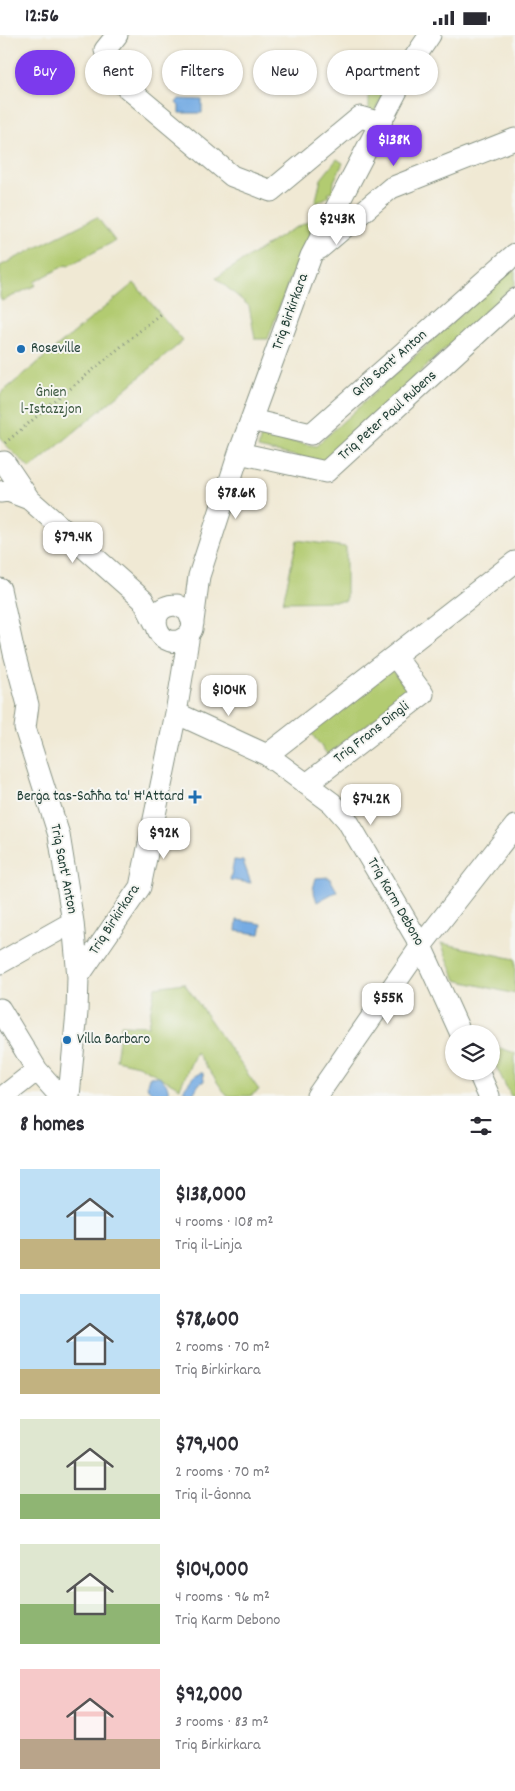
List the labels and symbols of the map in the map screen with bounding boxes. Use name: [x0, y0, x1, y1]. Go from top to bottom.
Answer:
pin: $138K: [359, 125, 429, 167]
pin: $243K: [302, 203, 372, 246]
street label: Triq Birkirkara: [267, 270, 315, 353]
street label: Qrib Sant' Anton: [347, 325, 433, 403]
place label: Roseville: [31, 338, 81, 360]
marker: Roseville: [15, 343, 27, 355]
street label: Triq Peter Paul Rubens: [334, 366, 442, 466]
park label: Ġnien l-Istazzjon: [20, 382, 82, 421]
pin: $78.6K: [195, 477, 277, 520]
pin: $79.4K: [32, 521, 114, 564]
pin: $104K: [194, 675, 264, 717]
street label: Triq Frans Dingli: [329, 696, 415, 770]
pin: $74.2K: [330, 783, 412, 826]
place label: Berġa tas-Saħħa ta' Ħ'Attard: [17, 786, 184, 808]
marker: Berġa tas-Saħħa ta' Ħ'Attard: [188, 790, 202, 804]
pin: $92K: [134, 817, 194, 860]
street label: Triq Sant' Anton: [44, 822, 83, 916]
street label: Triq Karm Debono: [361, 854, 429, 951]
street label: Triq Birkirkara: [84, 880, 147, 960]
pin: $55K: [358, 983, 418, 1025]
place label: Villa Barbaro: [77, 1029, 150, 1051]
marker: Villa Barbaro: [61, 1034, 73, 1046]

